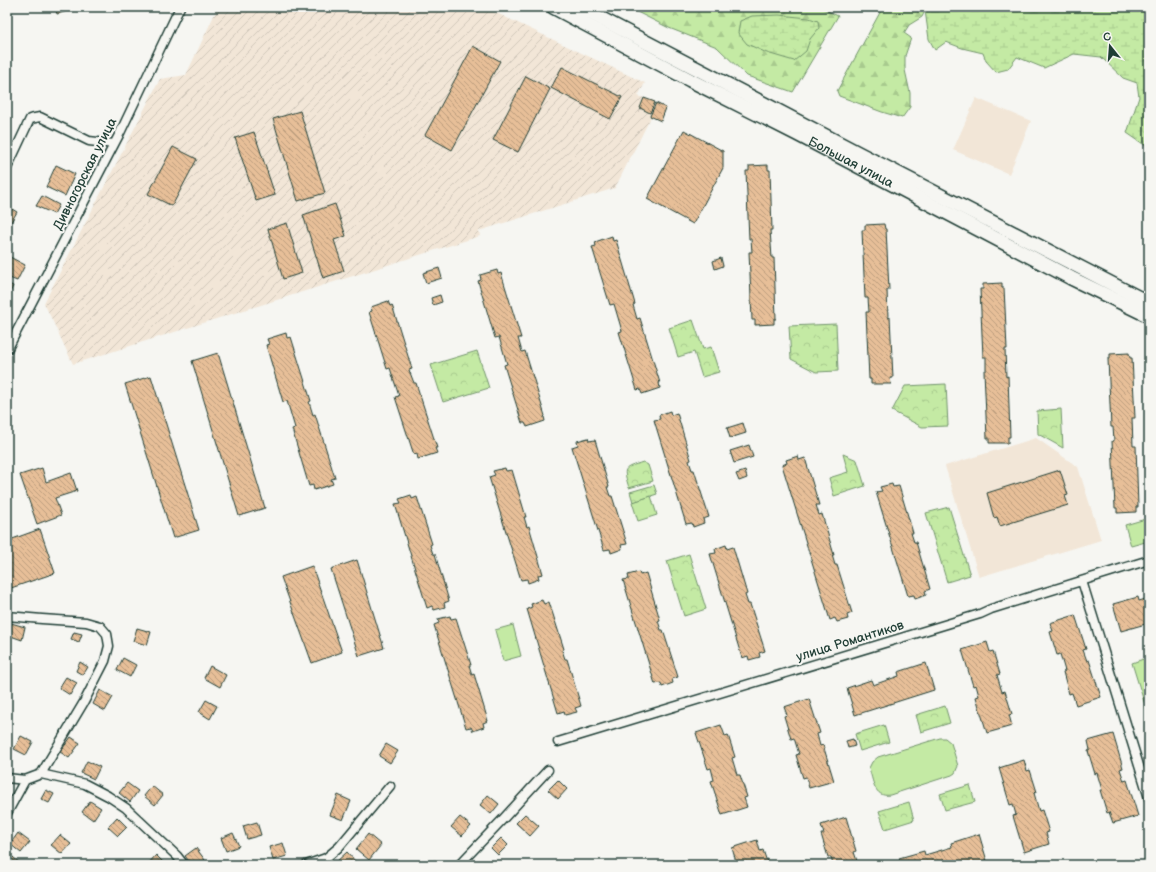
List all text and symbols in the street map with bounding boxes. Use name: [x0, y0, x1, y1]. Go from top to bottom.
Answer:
north arrow: [1090, 26, 1130, 66]
text: С: [1102, 29, 1113, 44]
street label: Дивногорская улица: [50, 115, 120, 233]
street label: Большая улица: [806, 133, 897, 191]
street label: улица Романтиков: [794, 617, 906, 665]

